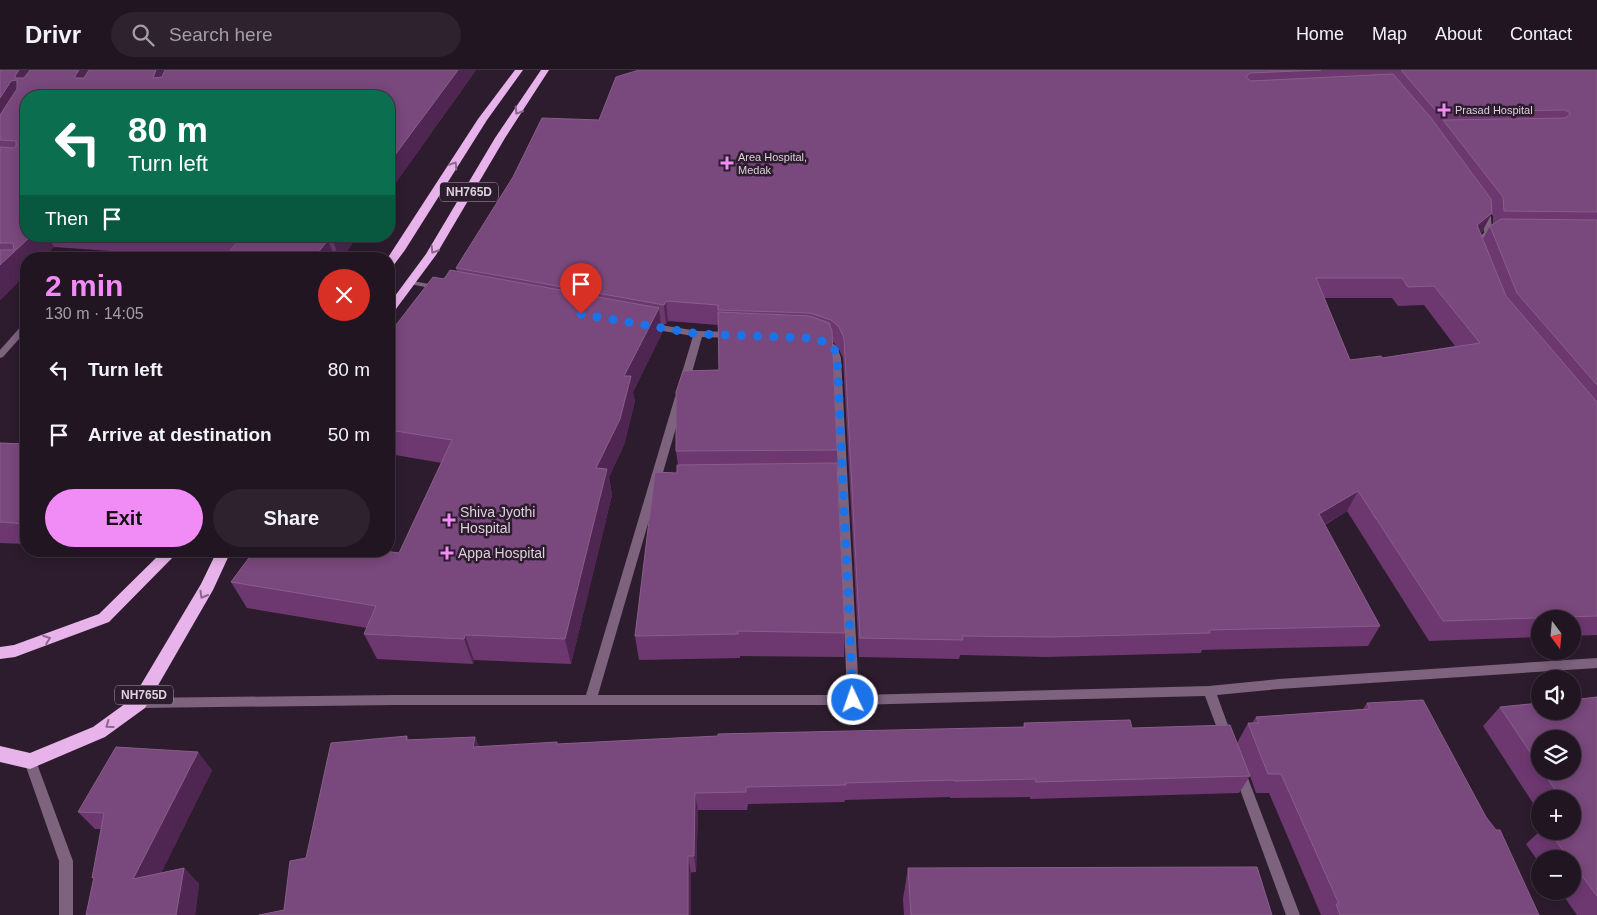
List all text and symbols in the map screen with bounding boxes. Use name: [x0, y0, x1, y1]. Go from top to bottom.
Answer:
search box: [111, 12, 461, 57]
text: Drivr: [25, 21, 81, 48]
icon: search: [129, 21, 157, 49]
text: Search here: [169, 24, 273, 45]
text: Home: [1296, 24, 1344, 44]
text: Map: [1372, 24, 1407, 44]
text: About: [1435, 24, 1482, 44]
text: Contact: [1510, 24, 1572, 44]
marker: Prasad Hospital: [1437, 103, 1451, 117]
place label: Prasad Hospital: [1455, 104, 1533, 116]
one-way arrow: [515, 105, 524, 114]
icon: left: [45, 110, 110, 175]
text: 80 m: [128, 110, 208, 149]
text: Turn left: [128, 151, 208, 176]
place label: Area Hospital, Medak: [738, 151, 807, 176]
marker: Area Hospital, Medak: [720, 156, 734, 170]
one-way arrow: [448, 162, 458, 171]
road number: NH765D: [440, 182, 498, 202]
icon: arrive: [98, 205, 126, 233]
text: Then: [45, 208, 88, 229]
one-way arrow: [431, 244, 440, 254]
pin: [560, 263, 602, 314]
text: 2 min: [45, 269, 123, 302]
button: close: [318, 269, 370, 321]
icon: arrive: [567, 270, 595, 298]
text: 130 m · 14:05: [45, 305, 144, 322]
icon: left: [45, 356, 73, 384]
text: Turn left: [88, 359, 163, 380]
text: 80 m: [328, 359, 370, 380]
icon: arrive: [45, 421, 73, 449]
text: Arrive at destination: [88, 424, 272, 445]
text: 50 m: [328, 424, 370, 445]
button: Exit: [45, 489, 203, 547]
button: Share: [213, 489, 370, 547]
place label: Shiva Jyothi Hospital: [460, 504, 535, 536]
marker: Shiva Jyothi Hospital: [442, 513, 456, 527]
place label: Appa Hospital: [458, 545, 545, 561]
marker: Appa Hospital: [440, 546, 454, 560]
one-way arrow: [199, 589, 209, 598]
north arrow: [1531, 610, 1581, 660]
map controls: [1531, 610, 1581, 900]
one-way arrow: [42, 635, 50, 645]
button: sound: [1531, 670, 1581, 720]
position arrow: [826, 673, 878, 725]
road number: NH765D: [115, 686, 173, 704]
one-way arrow: [105, 719, 115, 728]
button: layers: [1531, 730, 1581, 780]
button: +: [1531, 790, 1581, 840]
button: −: [1531, 850, 1581, 900]

